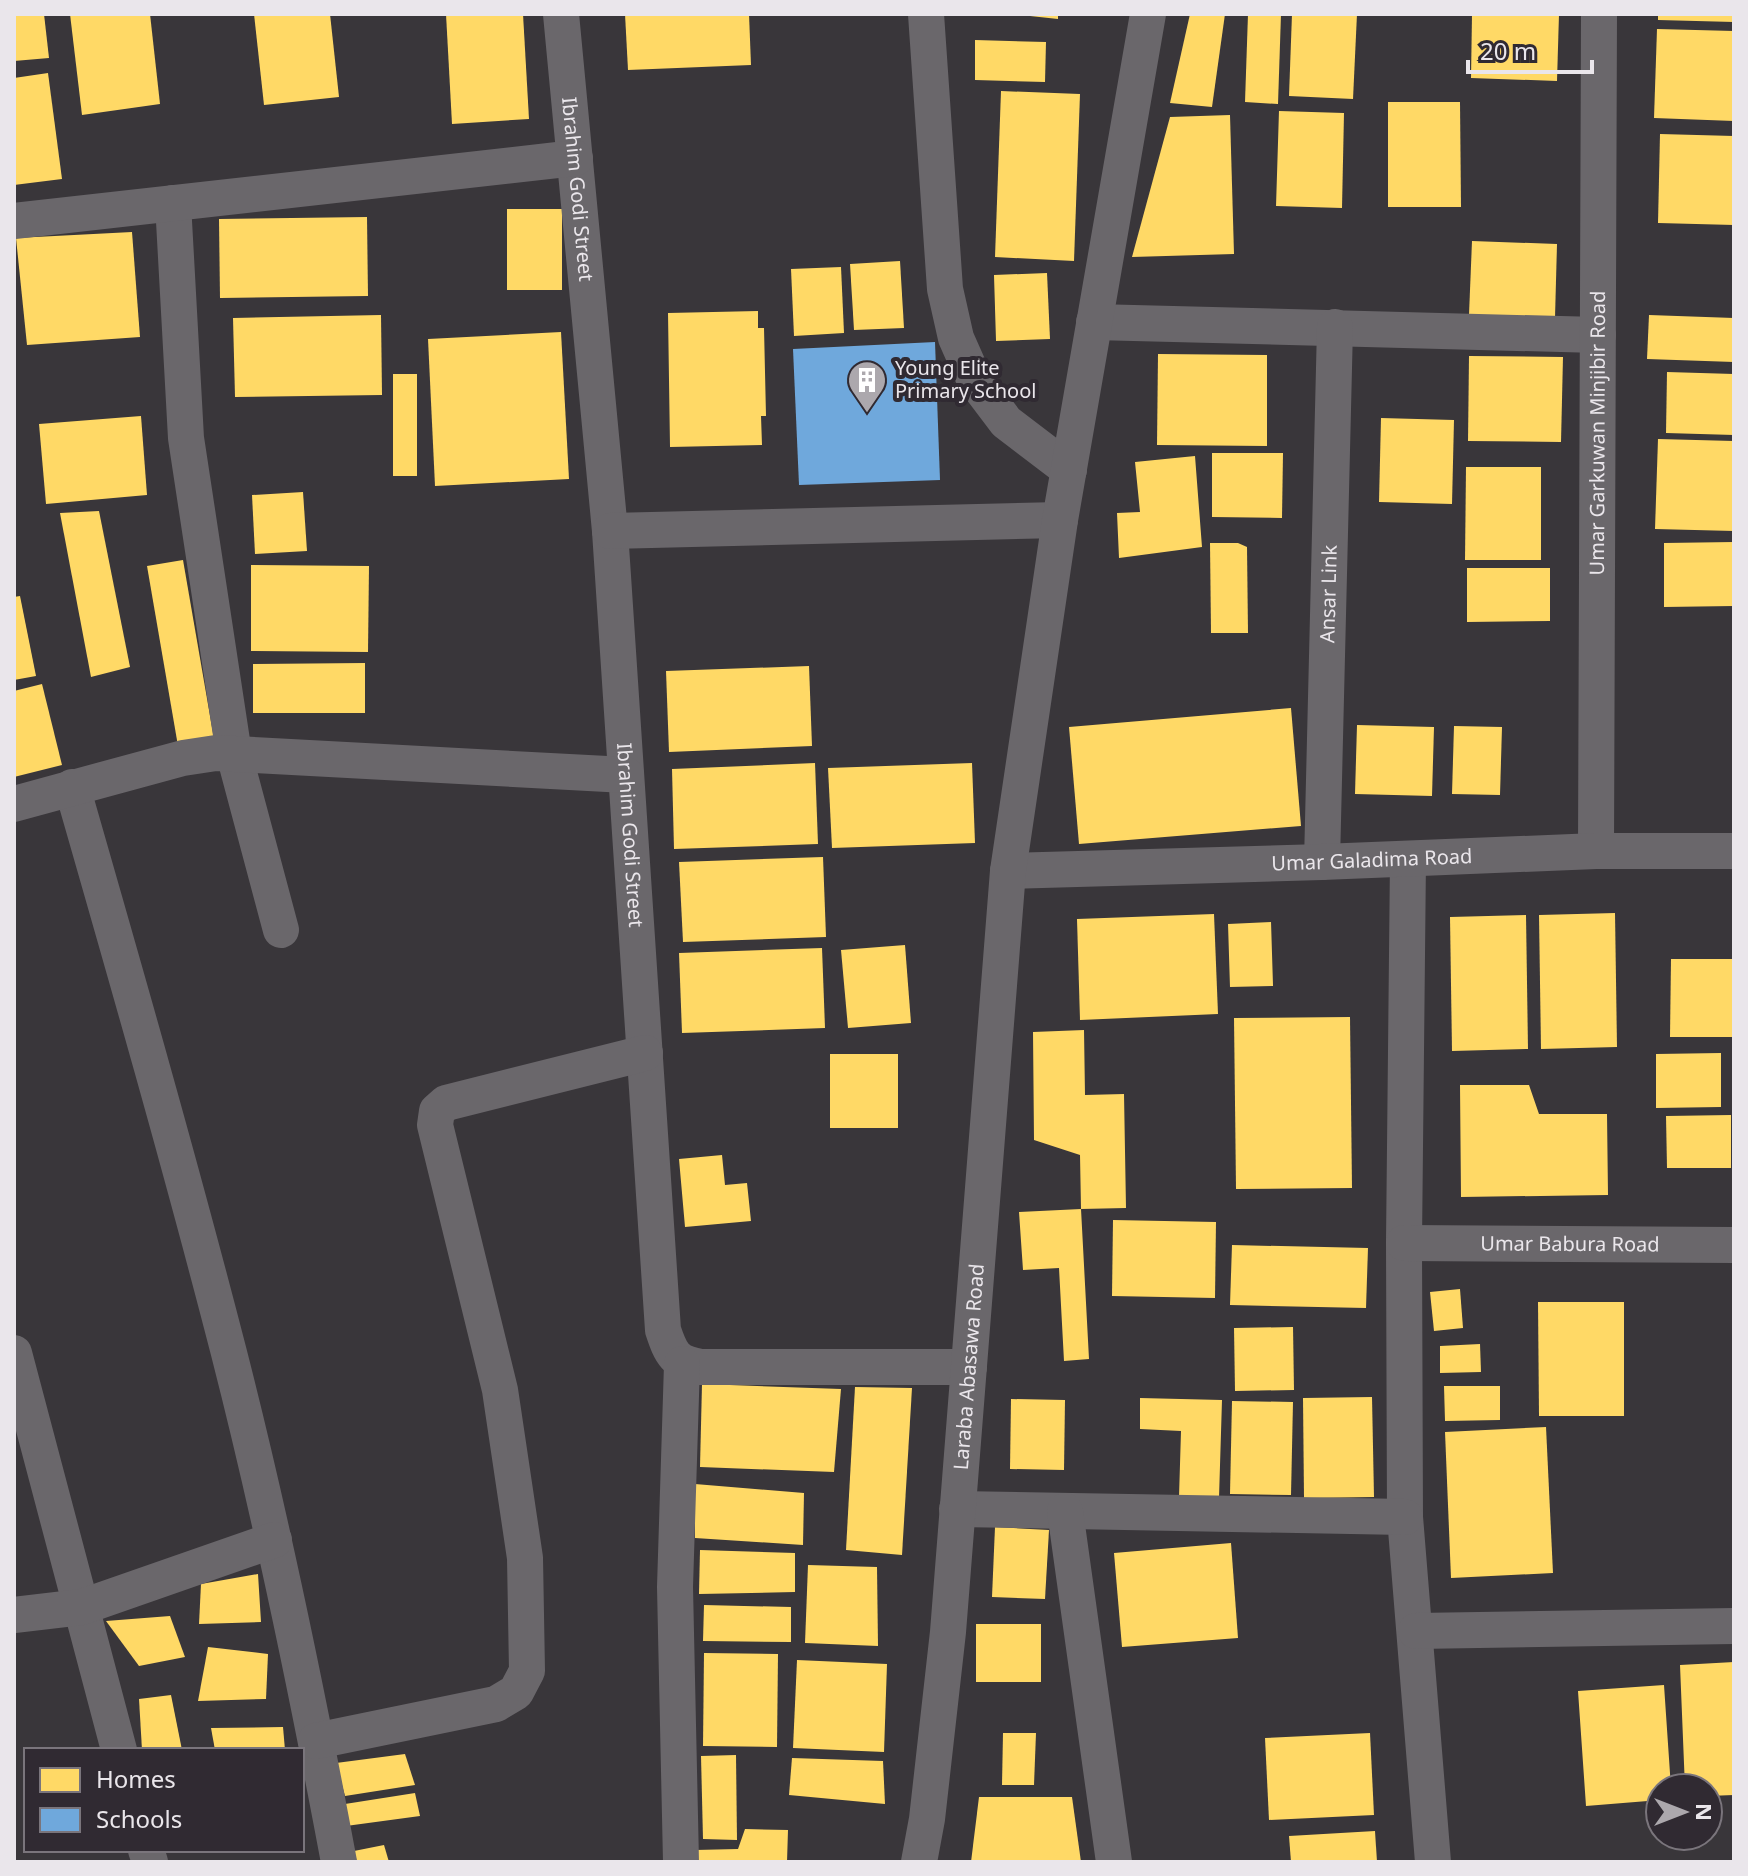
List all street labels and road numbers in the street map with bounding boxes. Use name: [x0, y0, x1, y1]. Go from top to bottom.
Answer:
street label: Ibrahim Godi Street: [556, 96, 600, 282]
street label: Umar Garkuwan Minjibir Road: [1583, 291, 1611, 575]
street label: Ansar Link: [1313, 544, 1343, 643]
street label: Ibrahim Godi Street: [611, 742, 650, 928]
street label: Umar Galadima Road: [1271, 842, 1473, 876]
street label: Umar Babura Road: [1480, 1229, 1660, 1258]
street label: Laraba Abasawa Road: [947, 1262, 990, 1471]

